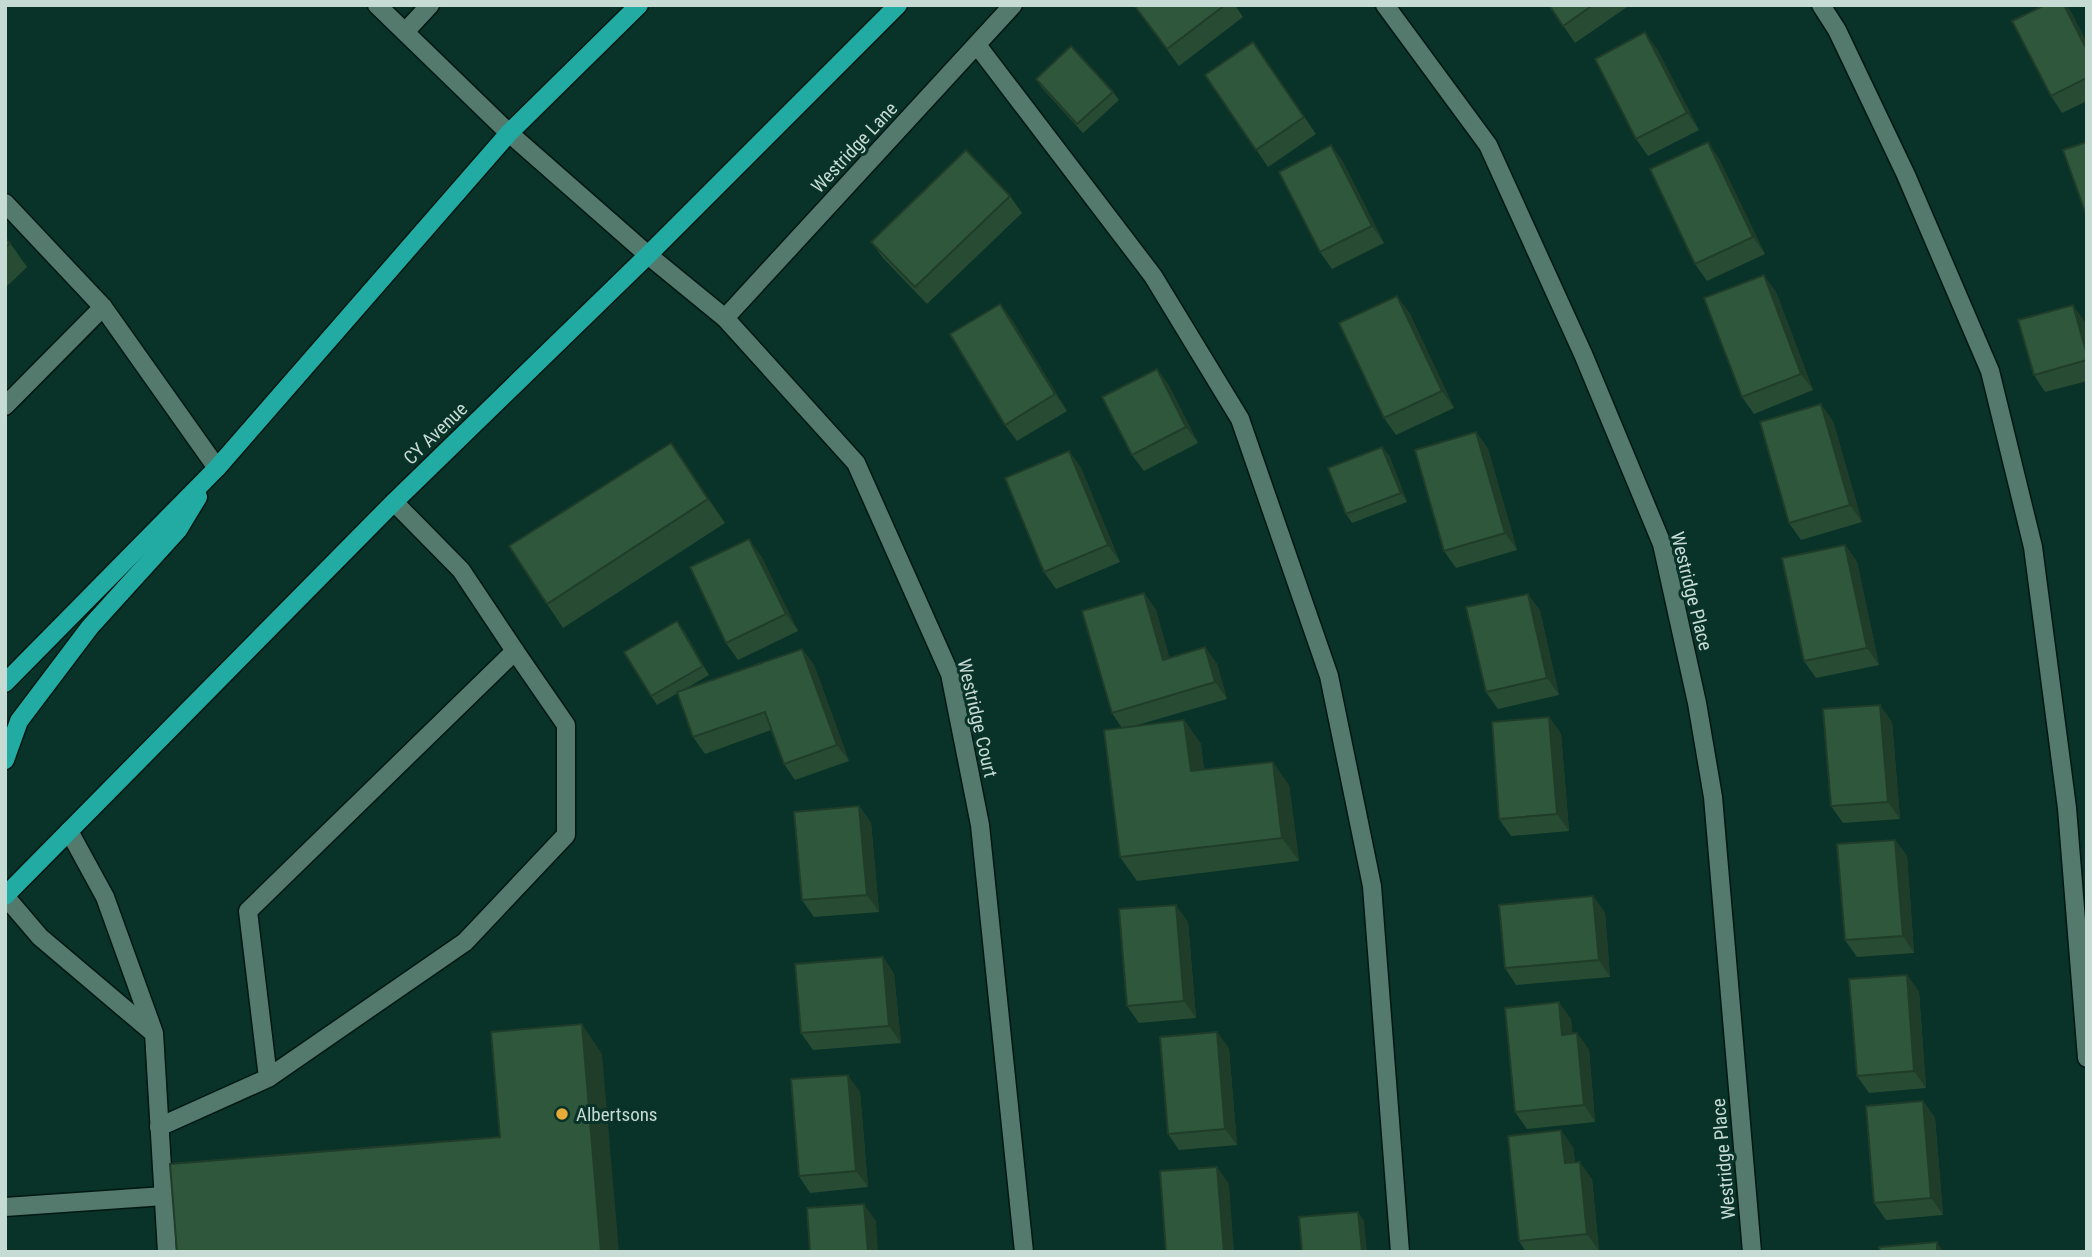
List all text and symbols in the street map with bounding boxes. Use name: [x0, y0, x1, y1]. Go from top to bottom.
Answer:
street label: Westridge Lane: [806, 97, 902, 198]
street label: CY Avenue: [399, 397, 472, 469]
street label: Westridge Place: [1666, 530, 1717, 653]
street label: Westridge Court: [953, 657, 1002, 780]
street label: Westridge Place: [1707, 1097, 1740, 1220]
place label: Albertsons: [576, 1103, 658, 1126]
marker: Albertsons: [554, 1106, 570, 1122]

